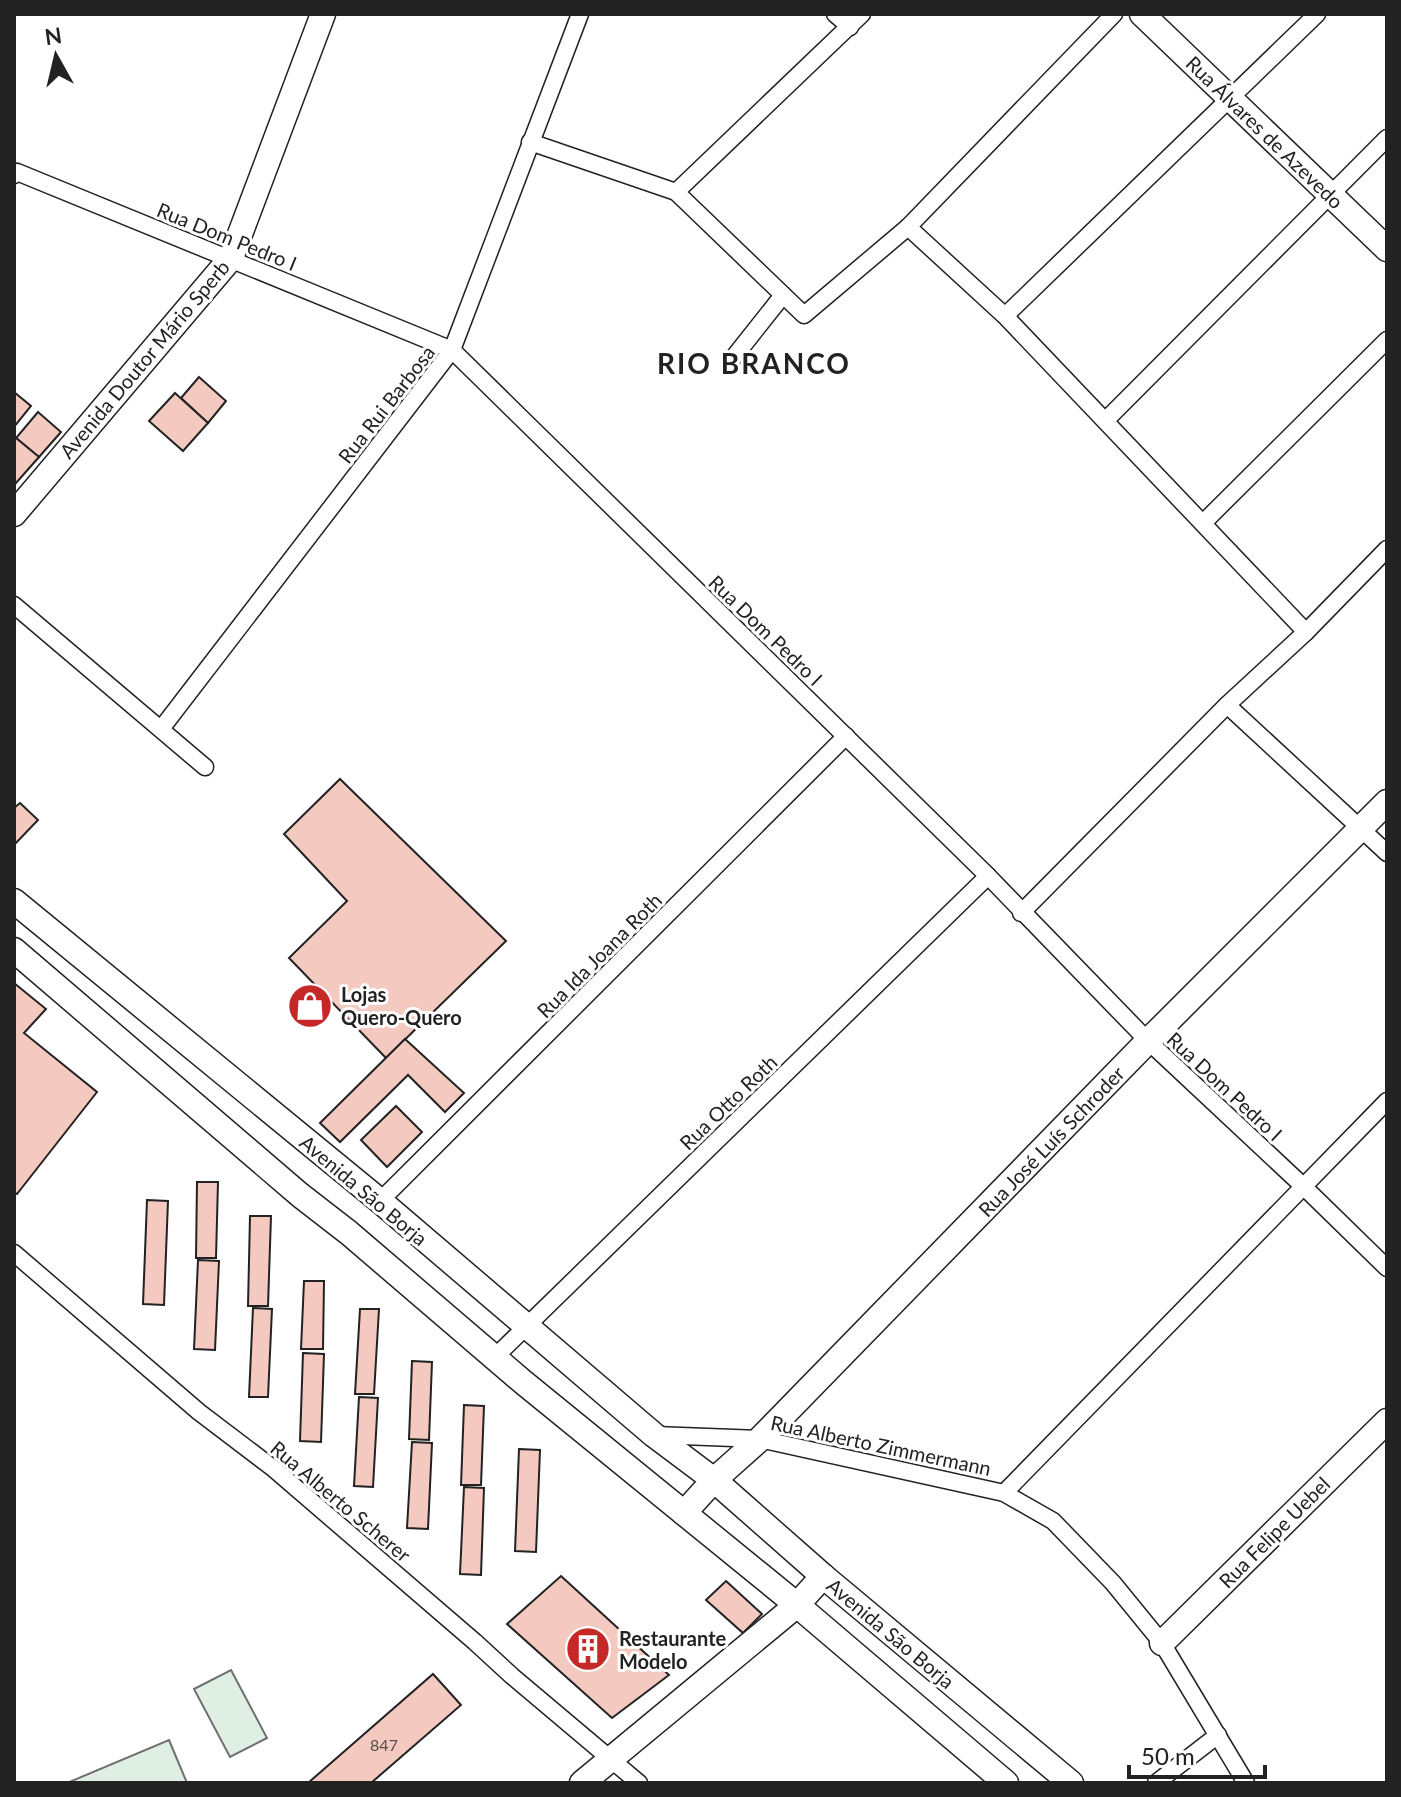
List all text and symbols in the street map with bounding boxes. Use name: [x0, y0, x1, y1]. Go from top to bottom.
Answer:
north arrow: [16, 16, 96, 96]
text: N: [43, 21, 63, 50]
street label: Rua Álvares de Azevedo: [1181, 51, 1349, 213]
street label: Rua Dom Pedro I: [154, 197, 300, 275]
street label: Avenida Doutor Mário Sperb: [54, 255, 234, 463]
street label: Rua Rui Barbosa: [333, 340, 439, 468]
district label: RIO BRANCO: [657, 346, 851, 380]
street label: Rua Dom Pedro I: [704, 570, 828, 690]
street label: Rua Ida Joana Roth: [532, 888, 666, 1022]
shop icon: Lojas Quero-Quero: [286, 982, 334, 1030]
place label: Lojas Quero-Quero: [341, 982, 462, 1029]
street label: Rua Dom Pedro I: [1163, 1027, 1287, 1145]
street label: Rua Otto Roth: [674, 1050, 782, 1154]
street label: Rua José Luís Schroder: [973, 1060, 1129, 1221]
street label: Avenida São Borja: [295, 1130, 433, 1250]
street label: Rua Alberto Zimmermann: [769, 1410, 993, 1480]
street label: Rua Alberto Scherer: [266, 1435, 416, 1567]
street label: Rua Felipe Uebel: [1213, 1471, 1335, 1593]
street label: Avenida São Borja: [822, 1573, 960, 1693]
building icon: Restaurante Modelo: [564, 1625, 612, 1673]
place label: Restaurante Modelo: [619, 1626, 727, 1673]
scale bar: [1129, 1729, 1265, 1779]
house number: 847: [370, 1735, 398, 1754]
text: 50 m: [1141, 1741, 1195, 1770]

